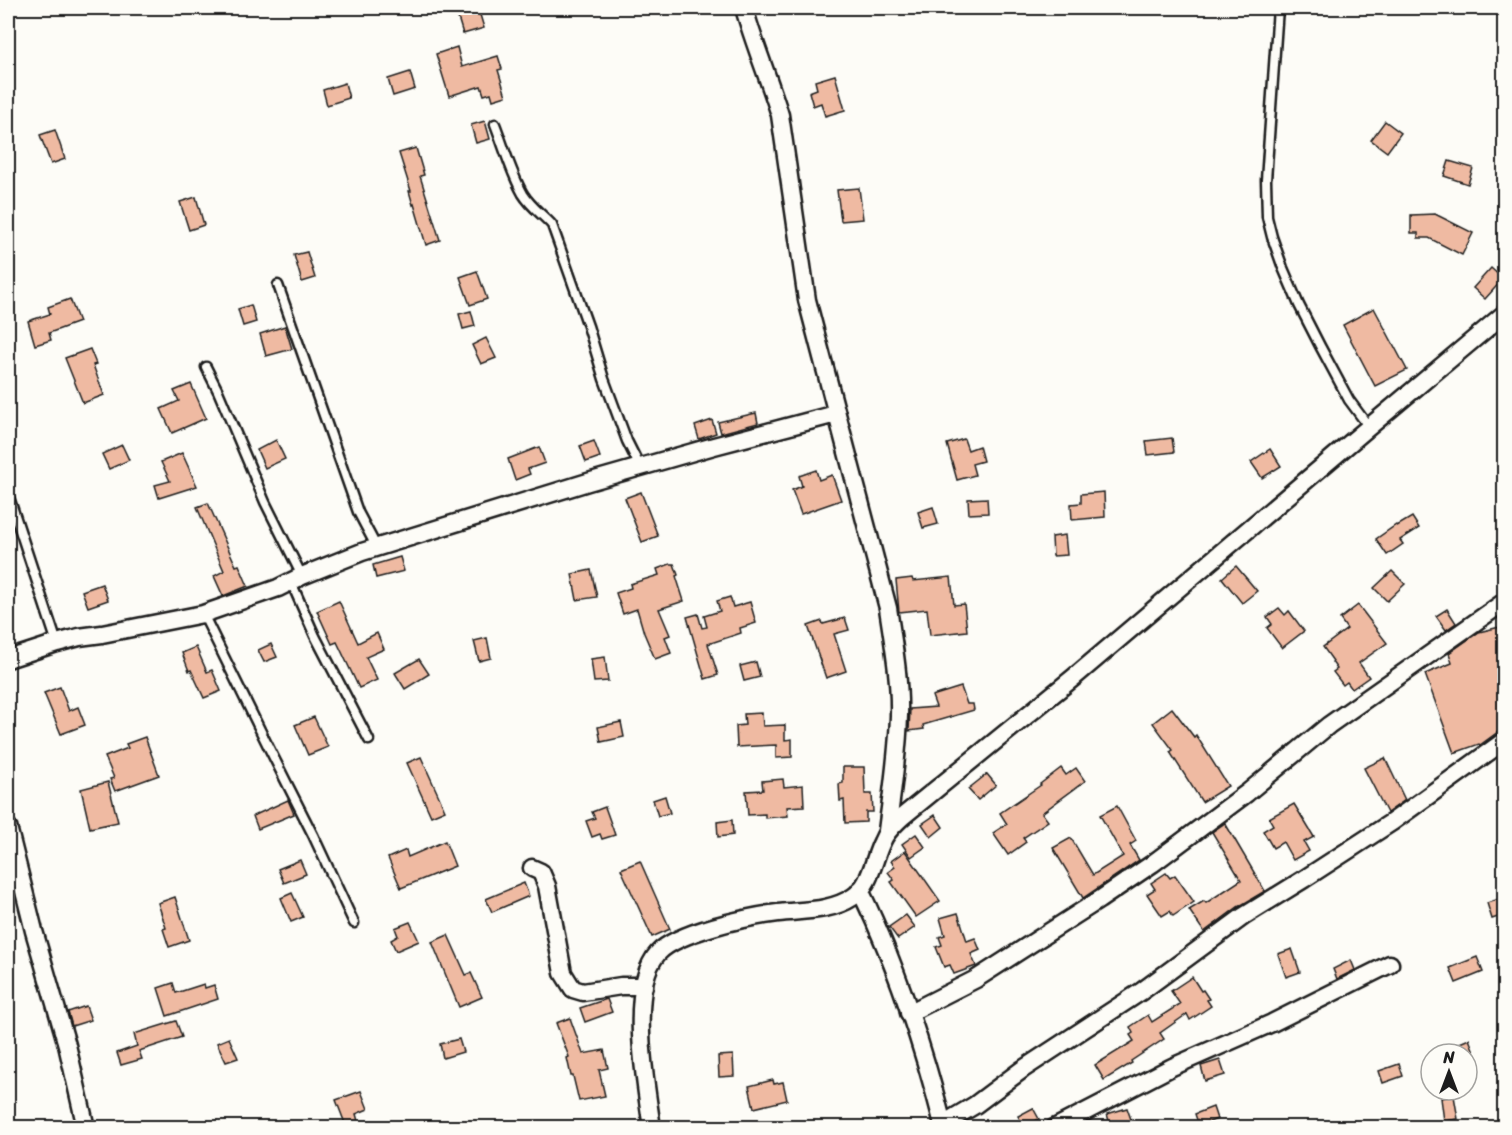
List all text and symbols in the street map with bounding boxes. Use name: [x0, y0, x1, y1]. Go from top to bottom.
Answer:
north arrow: [1419, 1042, 1479, 1102]
text: N: [1442, 1043, 1455, 1072]

